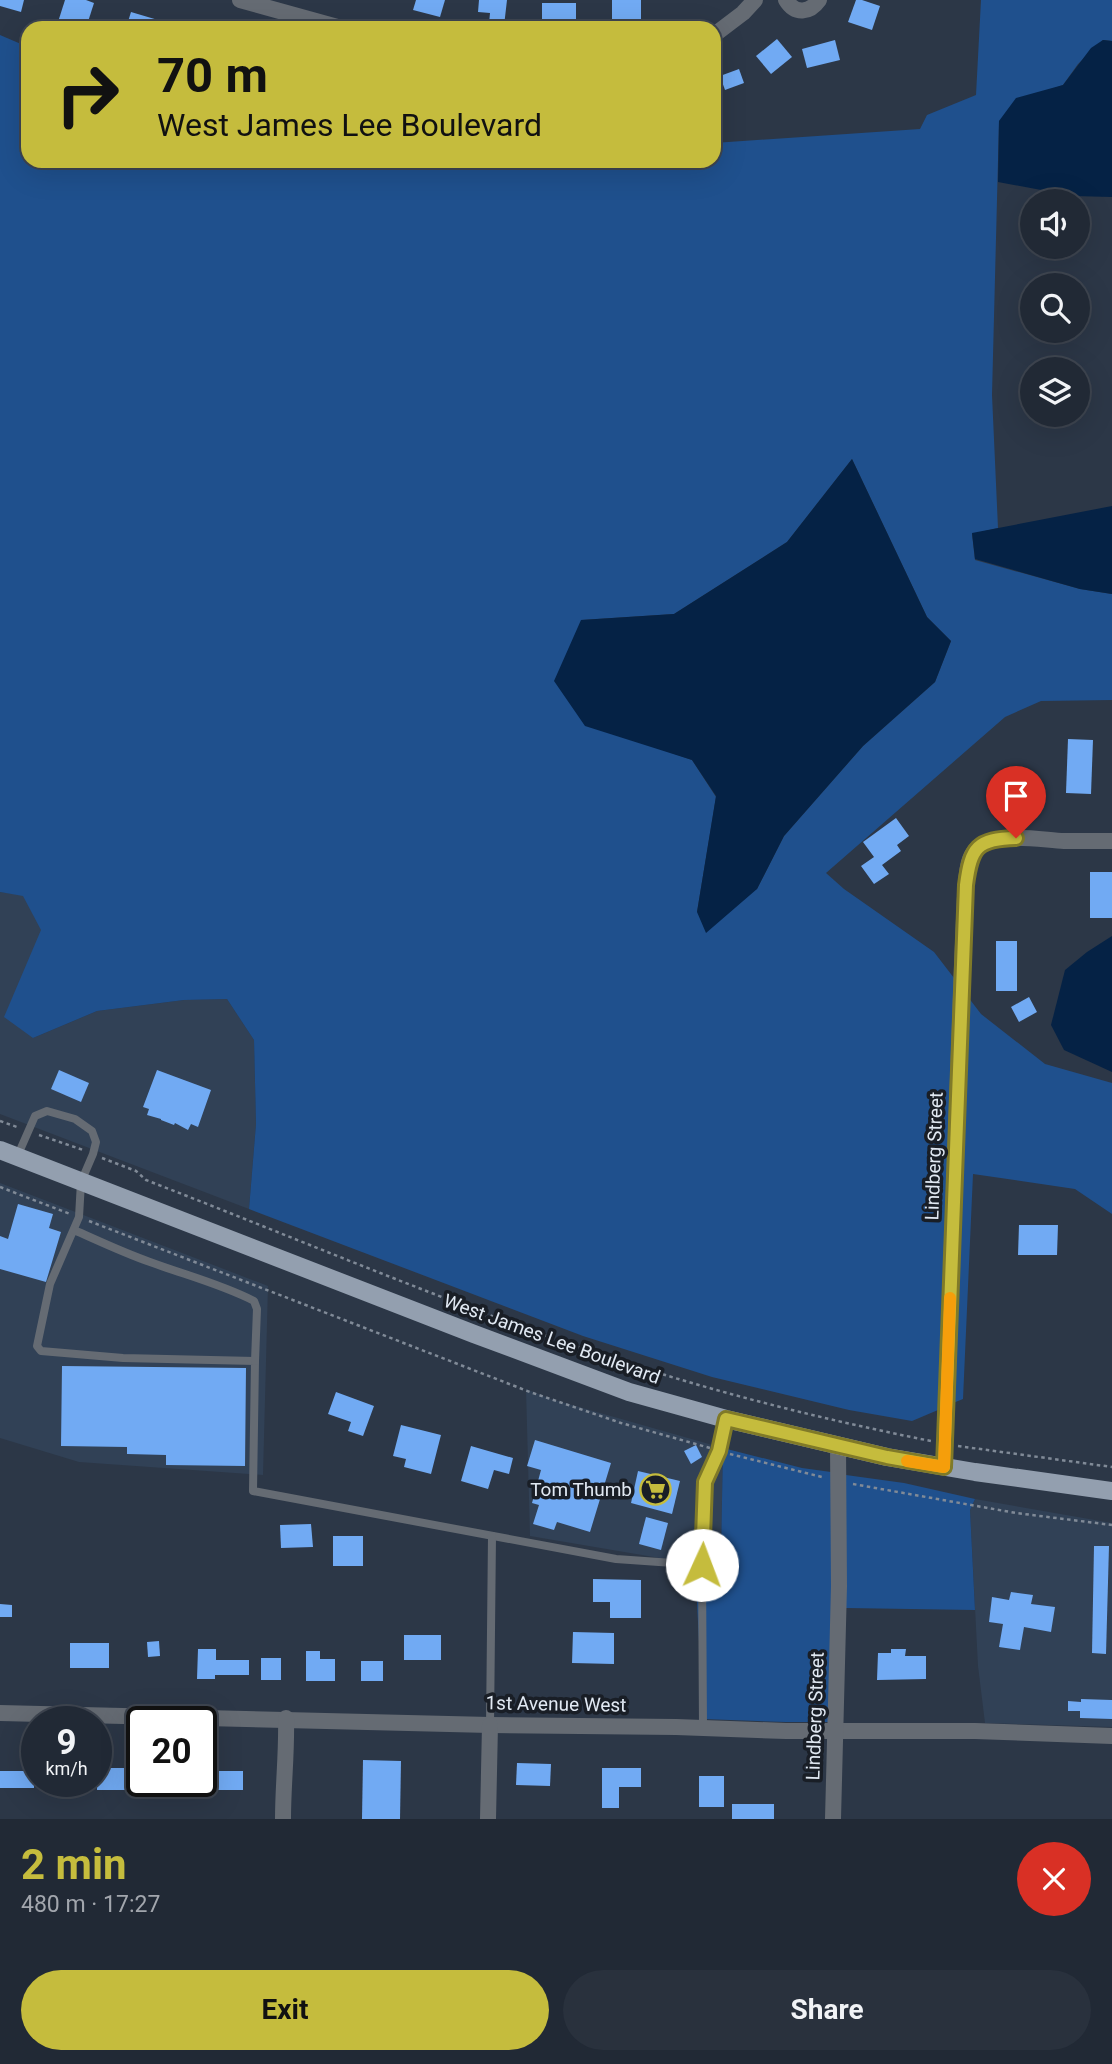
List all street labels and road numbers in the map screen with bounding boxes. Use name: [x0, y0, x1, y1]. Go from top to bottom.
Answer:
street label: Lindberg Street: [920, 1091, 948, 1221]
street label: West James Lee Boulevard: [441, 1289, 663, 1389]
street label: Lindberg Street: [801, 1651, 829, 1781]
street label: 1st Avenue West: [485, 1691, 627, 1717]

